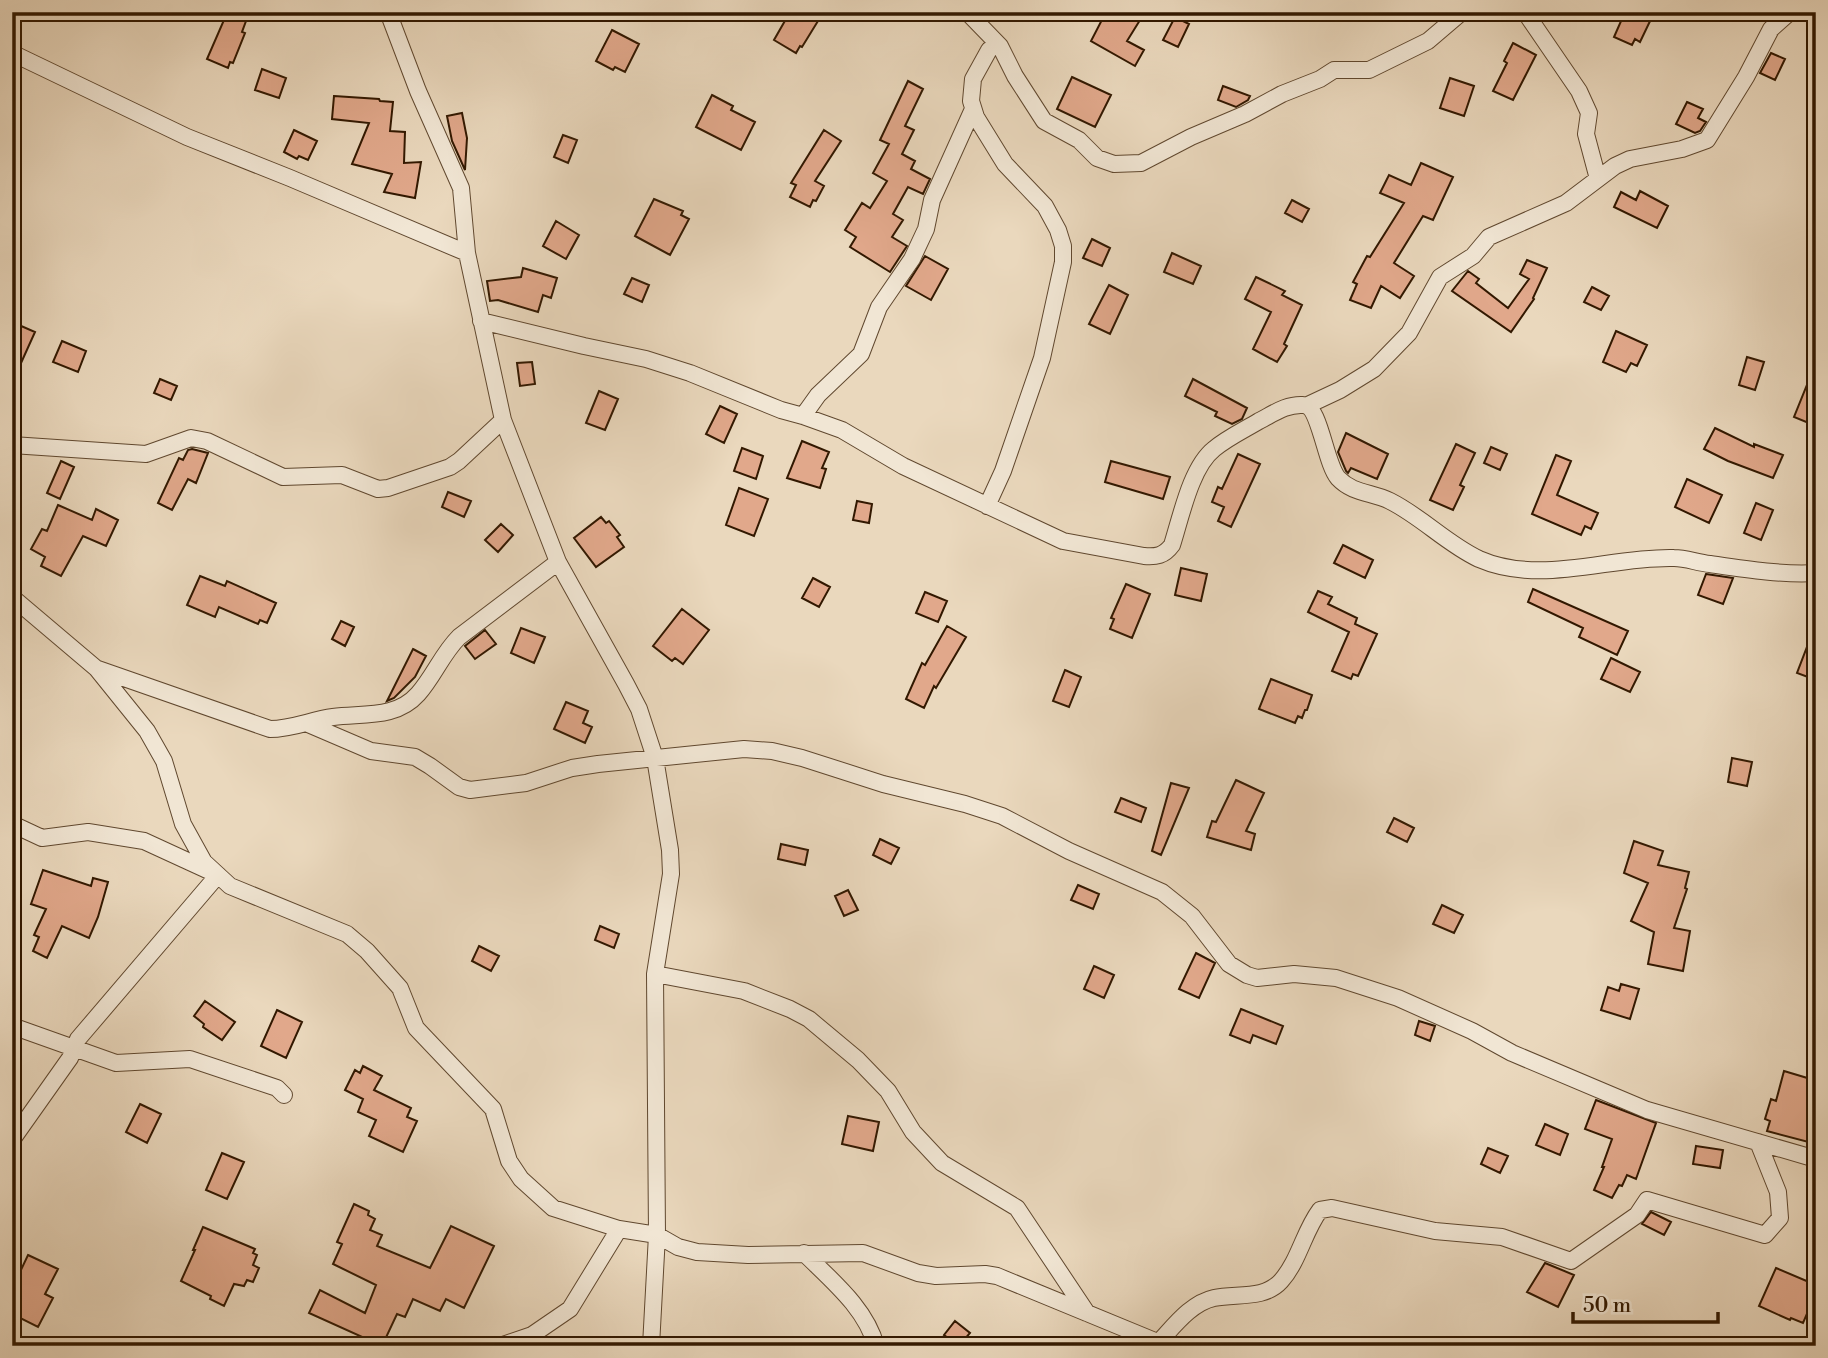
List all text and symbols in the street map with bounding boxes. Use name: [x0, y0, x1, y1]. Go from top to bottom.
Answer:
scale bar: [1573, 1281, 1718, 1325]
text: 50 m: [1583, 1293, 1631, 1319]

